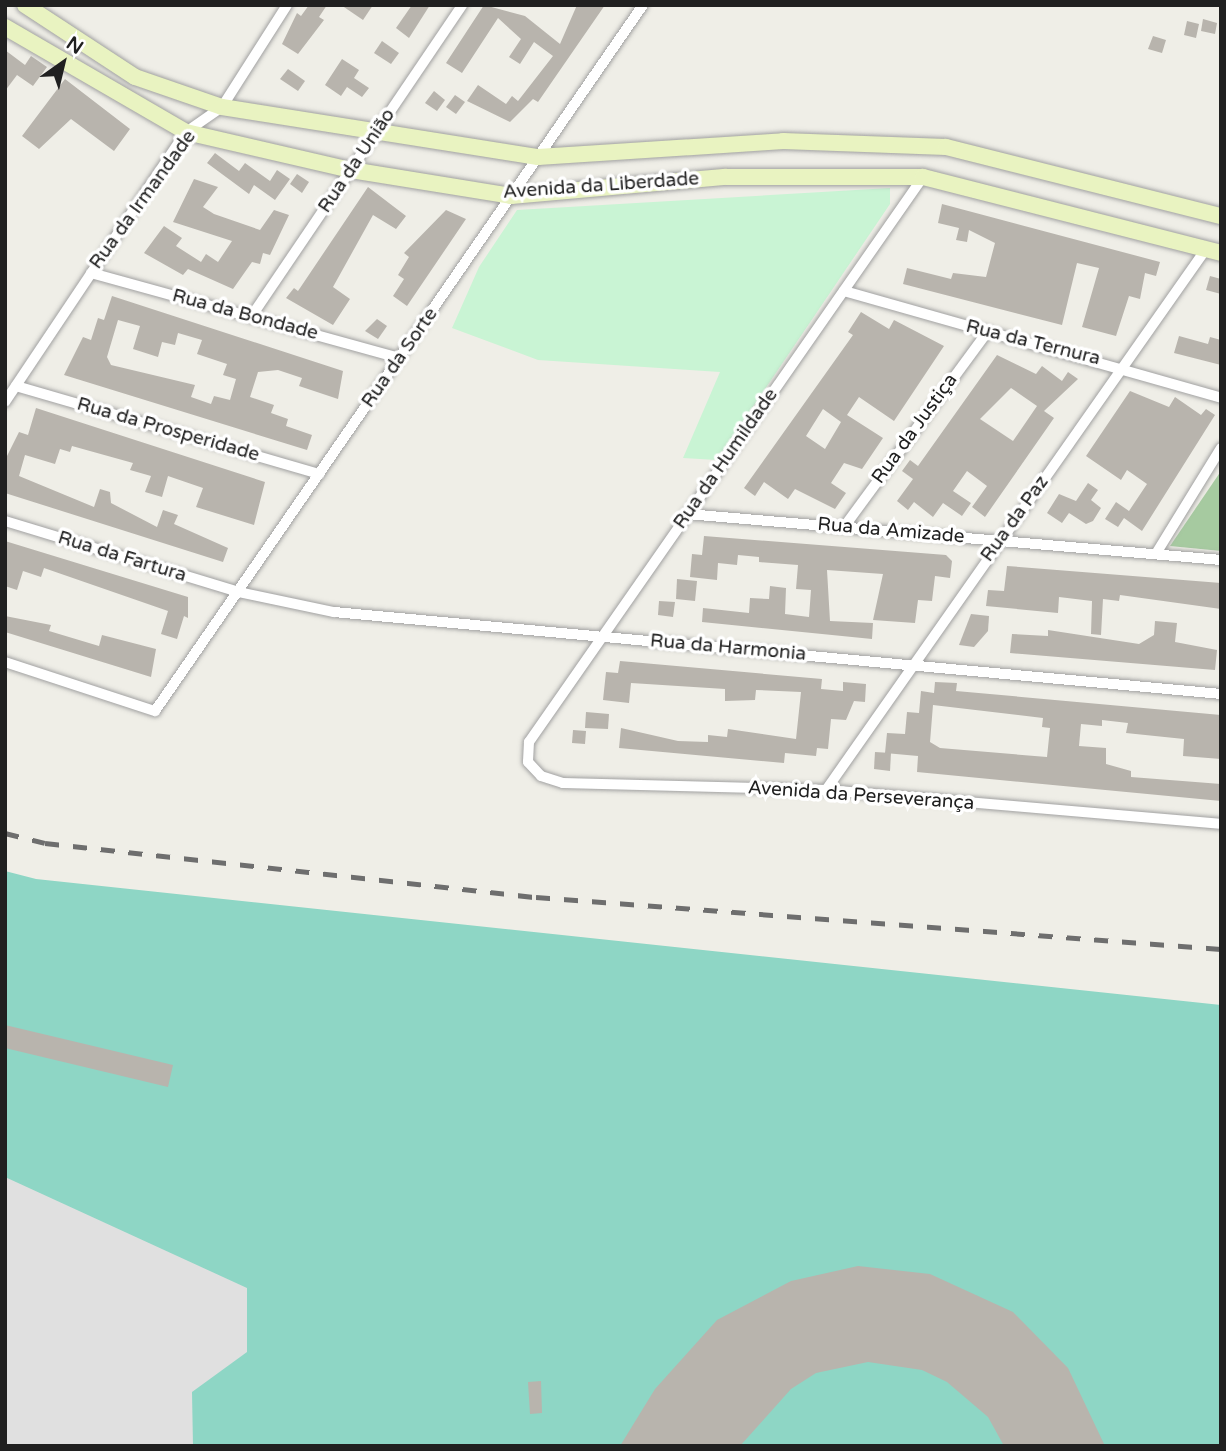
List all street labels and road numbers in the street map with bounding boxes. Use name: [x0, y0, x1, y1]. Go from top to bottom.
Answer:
street label: Rua da União: [314, 105, 400, 217]
street label: Rua da Irmandade: [85, 126, 201, 274]
street label: Avenida da Liberdade: [502, 168, 700, 204]
street label: Rua da Bondade: [170, 285, 320, 345]
street label: Rua da Sorte: [357, 304, 443, 412]
street label: Rua da Ternura: [963, 315, 1103, 371]
street label: Rua da Justiça: [867, 369, 963, 489]
street label: Rua da Humildade: [669, 384, 783, 534]
street label: Rua da Prosperidade: [74, 393, 262, 467]
street label: Rua da Paz: [976, 472, 1054, 566]
street label: Rua da Amizade: [817, 513, 965, 549]
street label: Rua da Fartura: [55, 527, 189, 587]
street label: Rua da Harmonia: [649, 630, 807, 666]
street label: Avenida da Perseverança: [747, 777, 975, 815]

